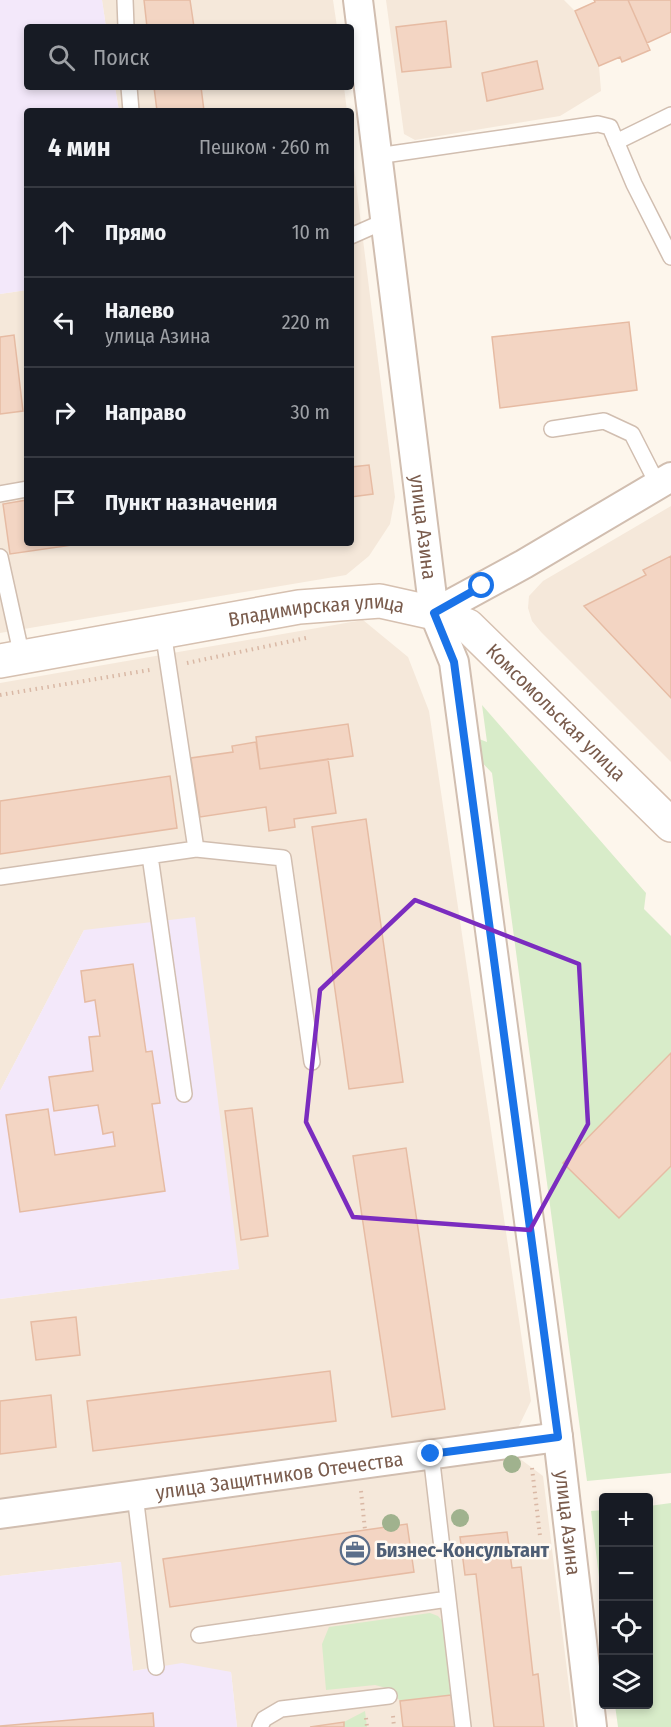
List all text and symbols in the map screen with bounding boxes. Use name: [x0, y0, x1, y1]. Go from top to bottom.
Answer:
search box: [24, 24, 354, 90]
icon: search: [45, 41, 78, 74]
text: Поиск: [93, 44, 149, 71]
text: 4 мин: [48, 132, 110, 163]
text: Пешком · 260 m: [199, 135, 330, 159]
icon: ahead: [48, 216, 81, 249]
text: Прямо: [105, 219, 166, 246]
text: 10 m: [292, 220, 330, 244]
text: Налево: [105, 297, 174, 324]
icon: left: [48, 306, 81, 339]
text: 220 m: [282, 310, 330, 334]
text: улица Азина: [105, 324, 210, 348]
icon: right: [48, 396, 81, 429]
text: Направо: [105, 399, 186, 426]
text: 30 m: [290, 400, 330, 424]
street label: улица Азина: [405, 473, 442, 581]
icon: arrive: [48, 486, 81, 519]
text: Пункт назначения: [105, 489, 277, 516]
route start: [468, 572, 494, 598]
street label: Владимирская улица: [226, 589, 407, 632]
street label: Комсомольская улица: [481, 639, 631, 786]
route end: [417, 1440, 443, 1466]
street label: улица Защитников Отечества: [154, 1447, 405, 1504]
street label: улица Азина: [550, 1469, 586, 1577]
map controls: [599, 1493, 653, 1709]
button: +: [599, 1493, 653, 1547]
office icon: Бизнес-Консультант: [339, 1534, 371, 1566]
place label: Бизнес-Консультант: [376, 1538, 550, 1562]
button: −: [599, 1547, 653, 1601]
button: locate: [599, 1601, 653, 1655]
button: layers: [599, 1655, 653, 1709]

